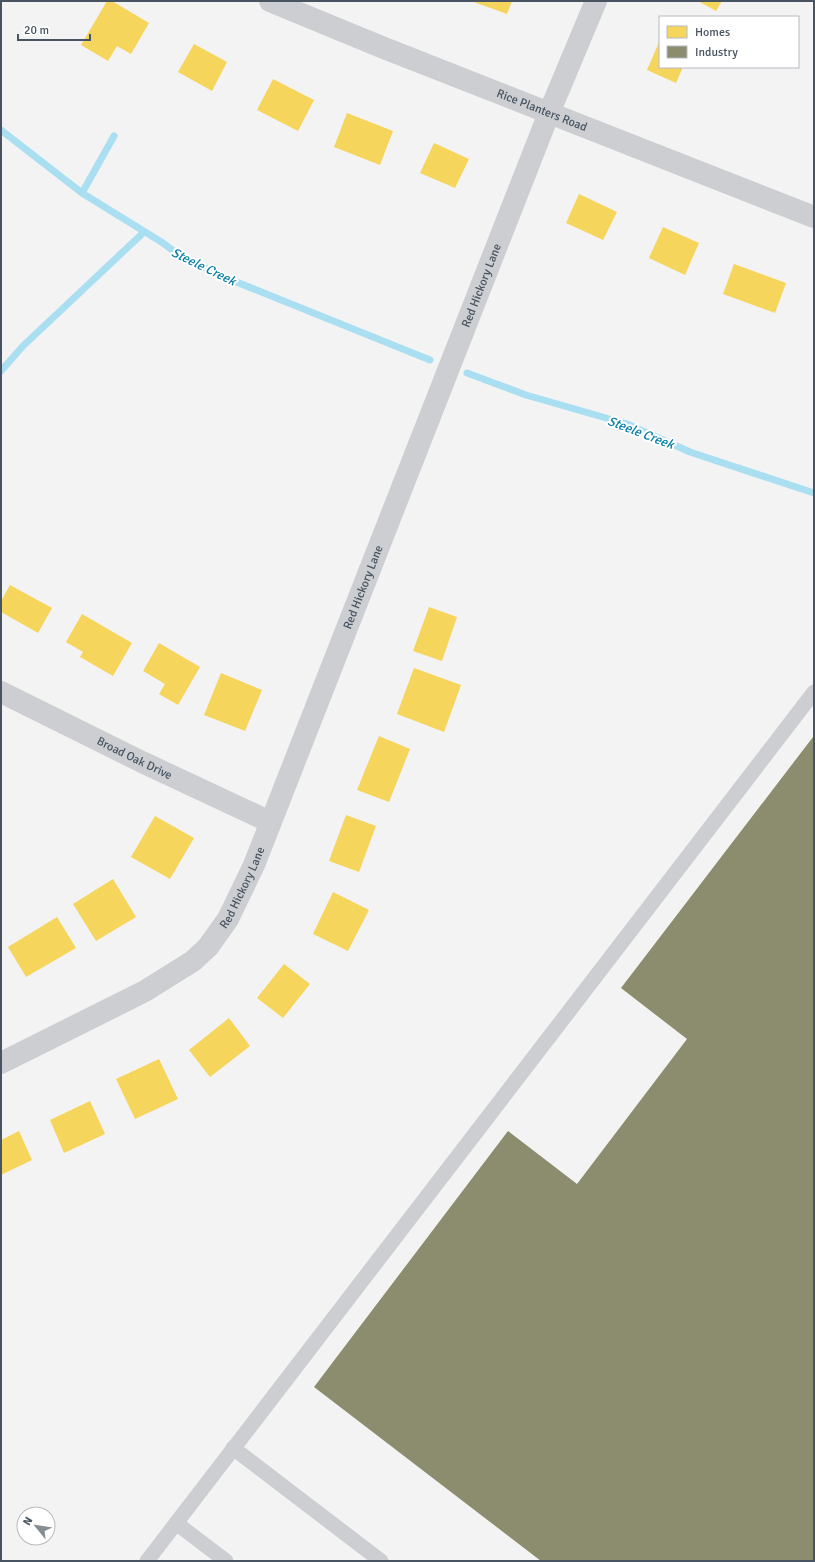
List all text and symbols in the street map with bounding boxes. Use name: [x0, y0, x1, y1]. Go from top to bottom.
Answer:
scale bar: [18, 16, 90, 42]
legend: [659, 16, 799, 68]
text: 20 m: [24, 23, 49, 38]
text: Homes: [695, 25, 730, 40]
text: Industry: [695, 45, 738, 60]
street label: Rice Planters Road: [494, 86, 589, 135]
street label: Red Hickory Lane: [459, 241, 505, 330]
water label: Steele Creek: [169, 244, 240, 290]
water label: Steele Creek: [605, 413, 677, 453]
street label: Red Hickory Lane: [340, 543, 387, 631]
street label: Broad Oak Drive: [94, 734, 174, 783]
street label: Red Hickory Lane: [216, 845, 268, 932]
north arrow: [16, 1506, 56, 1546]
text: N: [20, 1515, 35, 1528]

